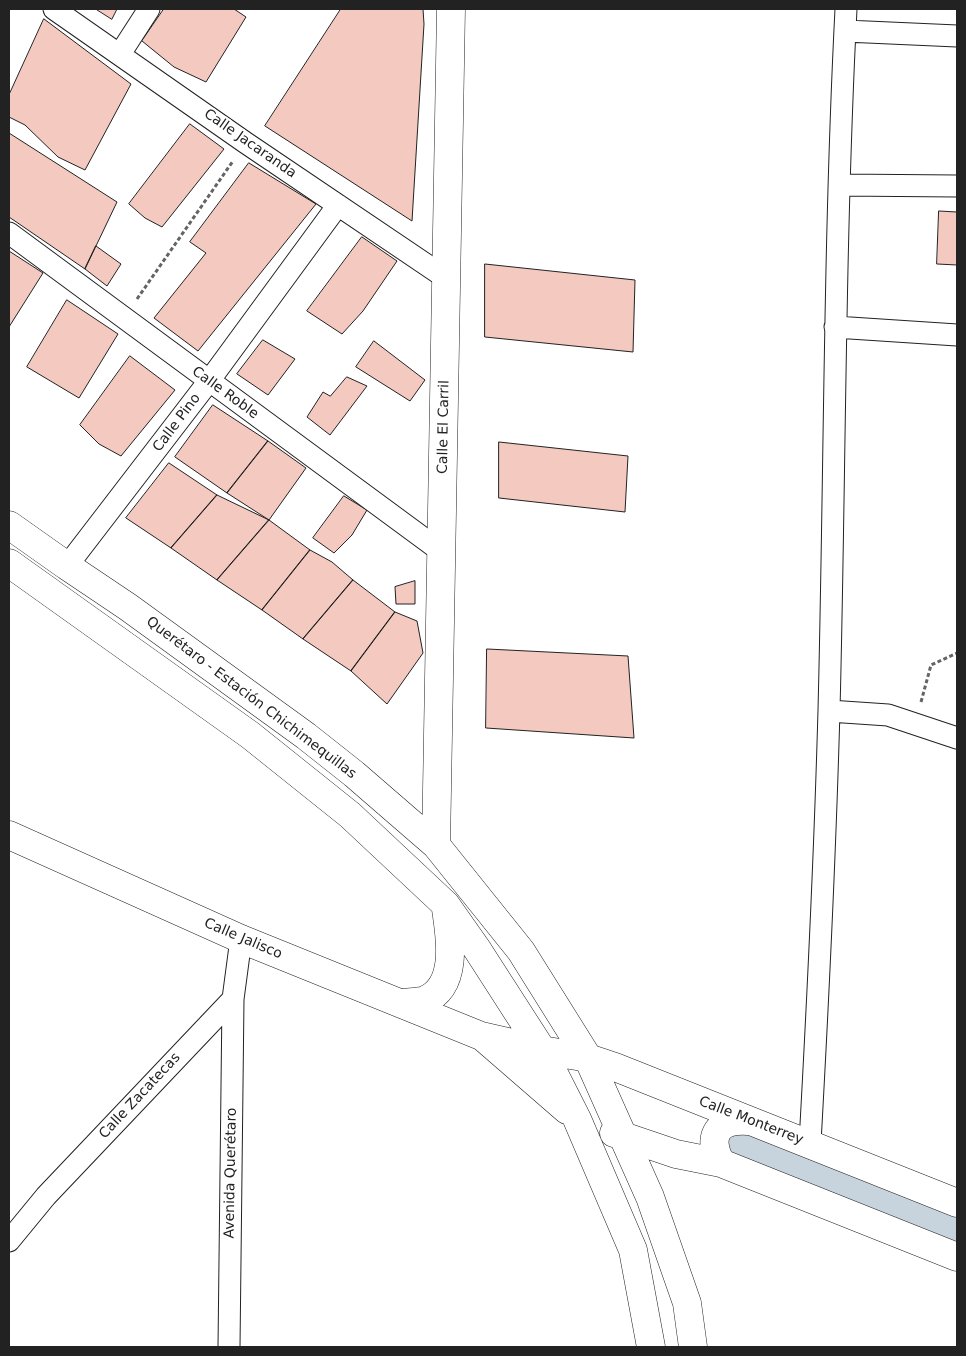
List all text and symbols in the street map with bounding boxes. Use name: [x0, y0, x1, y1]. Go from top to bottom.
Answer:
street label: Calle Jacaranda: [201, 106, 299, 182]
street label: Calle Roble: [188, 363, 262, 423]
street label: Calle El Carril: [435, 380, 453, 474]
street label: Calle Pino: [150, 391, 204, 455]
street label: Querétaro - Estación Chichimequillas: [143, 613, 359, 783]
street label: Calle Jalisco: [201, 915, 285, 963]
street label: Calle Zacatecas: [96, 1050, 184, 1142]
street label: Calle Monterrey: [696, 1093, 806, 1149]
street label: Avenida Querétaro: [221, 1107, 241, 1239]

